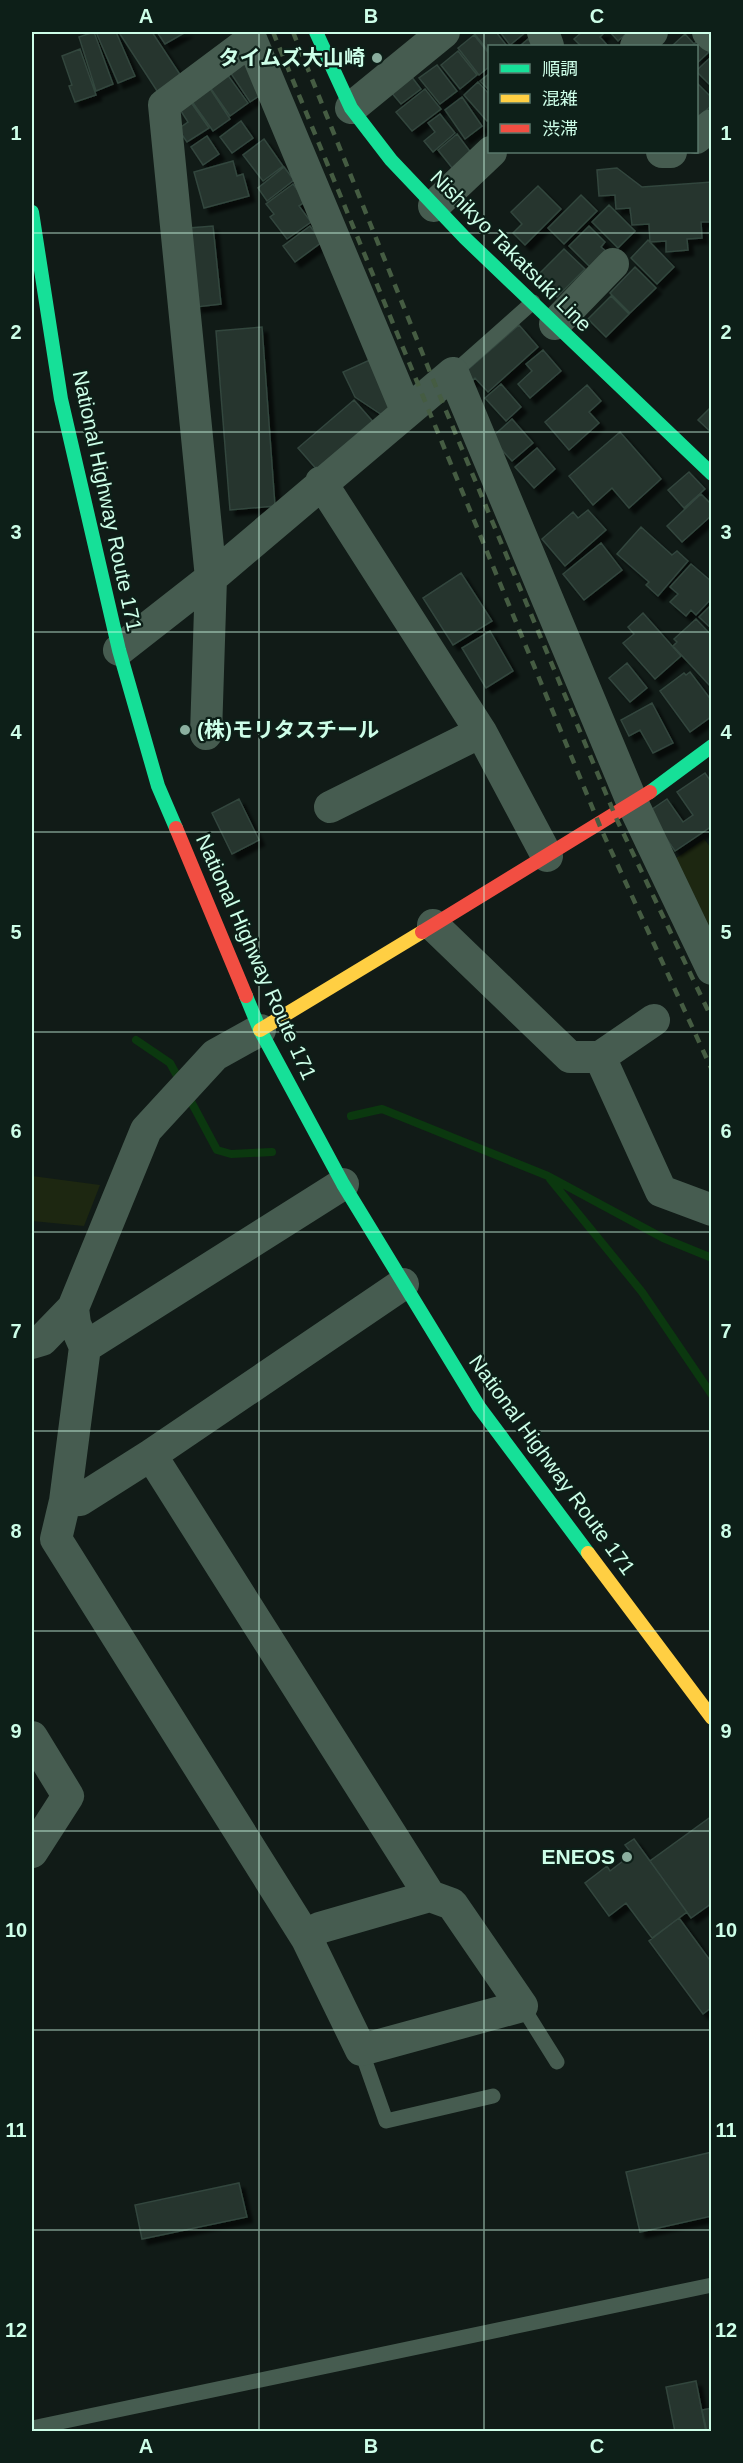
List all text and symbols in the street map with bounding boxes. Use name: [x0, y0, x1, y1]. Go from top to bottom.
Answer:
text: A: [139, 5, 153, 27]
text: B: [364, 5, 378, 27]
text: C: [590, 5, 604, 27]
legend: [488, 45, 698, 153]
place label: タイムズ大山崎: [218, 46, 365, 69]
marker: タイムズ大山崎: [370, 51, 384, 65]
text: 順調: [542, 59, 578, 79]
text: 混雑: [542, 89, 578, 109]
text: 渋滞: [542, 119, 578, 139]
text: 1: [10, 122, 22, 144]
text: 1: [720, 122, 732, 144]
street label: Nishikyo Takatsuki Line: [426, 165, 597, 336]
text: 2: [10, 321, 22, 343]
text: 2: [720, 321, 732, 343]
street label: National Highway Route 171: [69, 368, 146, 633]
text: 3: [10, 521, 22, 543]
text: 3: [720, 521, 732, 543]
place label: (株)モリタスチール: [197, 718, 379, 741]
text: 4: [10, 721, 22, 743]
text: 4: [720, 721, 732, 743]
marker: (株)モリタスチール: [178, 723, 192, 737]
street label: National Highway Route 171: [192, 831, 321, 1083]
text: 5: [10, 921, 22, 943]
text: 5: [720, 921, 732, 943]
text: 6: [10, 1120, 22, 1142]
text: 6: [720, 1120, 732, 1142]
text: 7: [10, 1320, 22, 1342]
text: 7: [720, 1320, 732, 1342]
street label: National Highway Route 171: [465, 1350, 640, 1579]
text: 8: [10, 1520, 22, 1542]
text: 8: [720, 1520, 732, 1542]
text: 9: [10, 1720, 22, 1742]
text: 9: [720, 1720, 732, 1742]
place label: ENEOS: [541, 1845, 615, 1868]
marker: ENEOS: [620, 1850, 634, 1864]
text: 10: [5, 1919, 27, 1941]
text: 10: [715, 1919, 737, 1941]
text: 11: [5, 2119, 27, 2141]
text: 11: [715, 2119, 737, 2141]
text: 12: [5, 2319, 27, 2341]
text: 12: [715, 2319, 737, 2341]
text: A: [139, 2435, 153, 2457]
text: B: [364, 2435, 378, 2457]
text: C: [590, 2435, 604, 2457]

